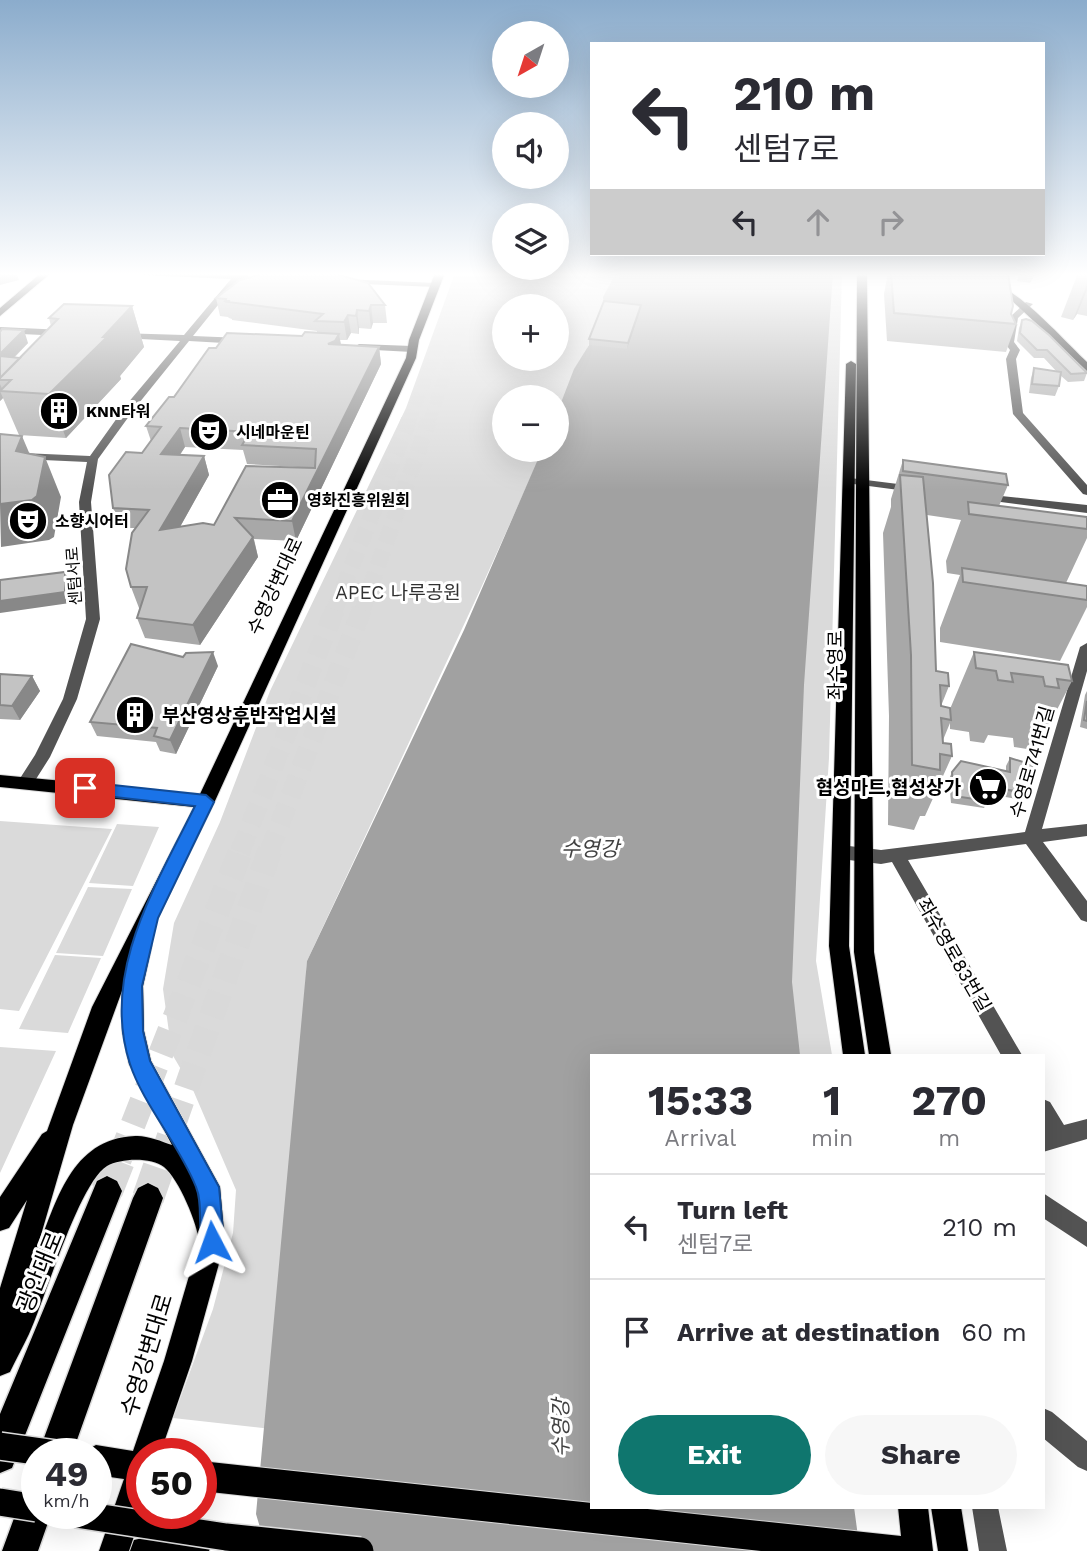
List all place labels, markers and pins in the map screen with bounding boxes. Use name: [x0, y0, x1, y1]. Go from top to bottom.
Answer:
building icon: KNN타워: [38, 390, 80, 432]
place label: KNN타워: [86, 402, 150, 421]
theatre icon: 시네마운틴: [188, 411, 230, 453]
place label: 시네마운틴: [236, 423, 310, 442]
office icon: 영화진흥위원회: [259, 479, 301, 521]
place label: 영화진흥위원회: [307, 491, 410, 510]
theatre icon: 소향시어터: [7, 500, 49, 542]
place label: 소향시어터: [55, 512, 129, 531]
building icon: 부산영상후반작업시설: [114, 694, 156, 736]
place label: 부산영상후반작업시설: [162, 704, 337, 727]
pin: [55, 758, 115, 818]
supermarket icon: 협성마트,협성상가: [967, 766, 1009, 808]
place label: 협성마트,협성상가: [816, 776, 962, 799]

